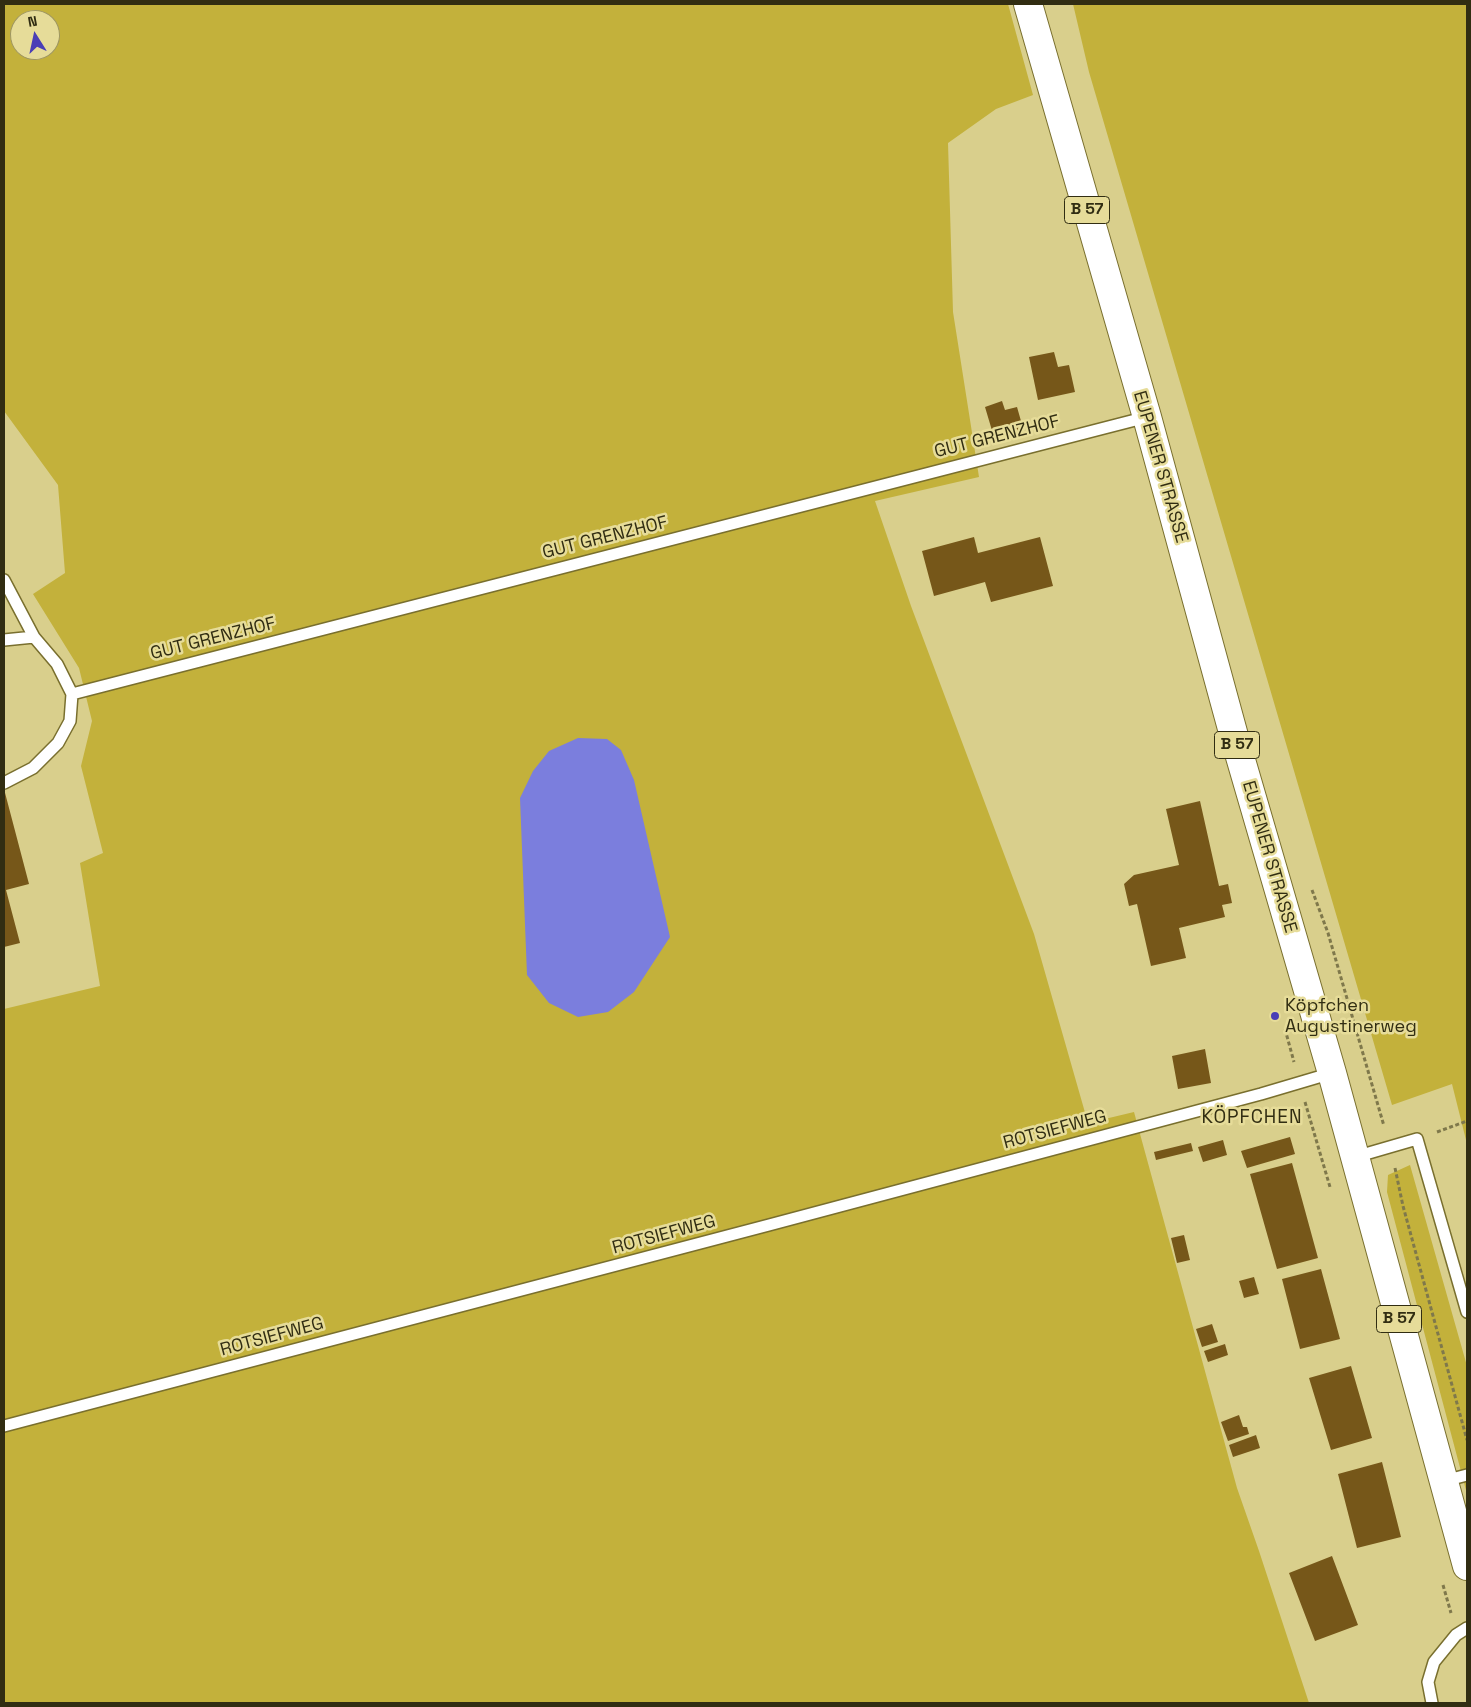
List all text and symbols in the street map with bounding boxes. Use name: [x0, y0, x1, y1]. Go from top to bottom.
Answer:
north arrow: [10, 10, 60, 60]
text: N: [26, 12, 39, 31]
road number: B 57: [1064, 196, 1110, 224]
street label: EUPENER STRASSE: [1128, 389, 1192, 545]
street label: GUT GRENZHOF: [932, 411, 1062, 463]
street label: GUT GRENZHOF: [540, 512, 670, 564]
street label: GUT GRENZHOF: [148, 613, 278, 665]
road number: B 57: [1214, 732, 1260, 758]
street label: EUPENER STRASSE: [1237, 779, 1301, 935]
place label: Köpfchen Augustinerweg: [1285, 995, 1417, 1038]
marker: Köpfchen Augustinerweg: [1269, 1010, 1281, 1022]
street label: ROTSIEFWEG: [1001, 1106, 1109, 1154]
district label: KÖPFCHEN: [1200, 1107, 1304, 1129]
street label: ROTSIEFWEG: [610, 1211, 718, 1259]
road number: B 57: [1376, 1306, 1422, 1332]
street label: ROTSIEFWEG: [218, 1313, 326, 1361]

